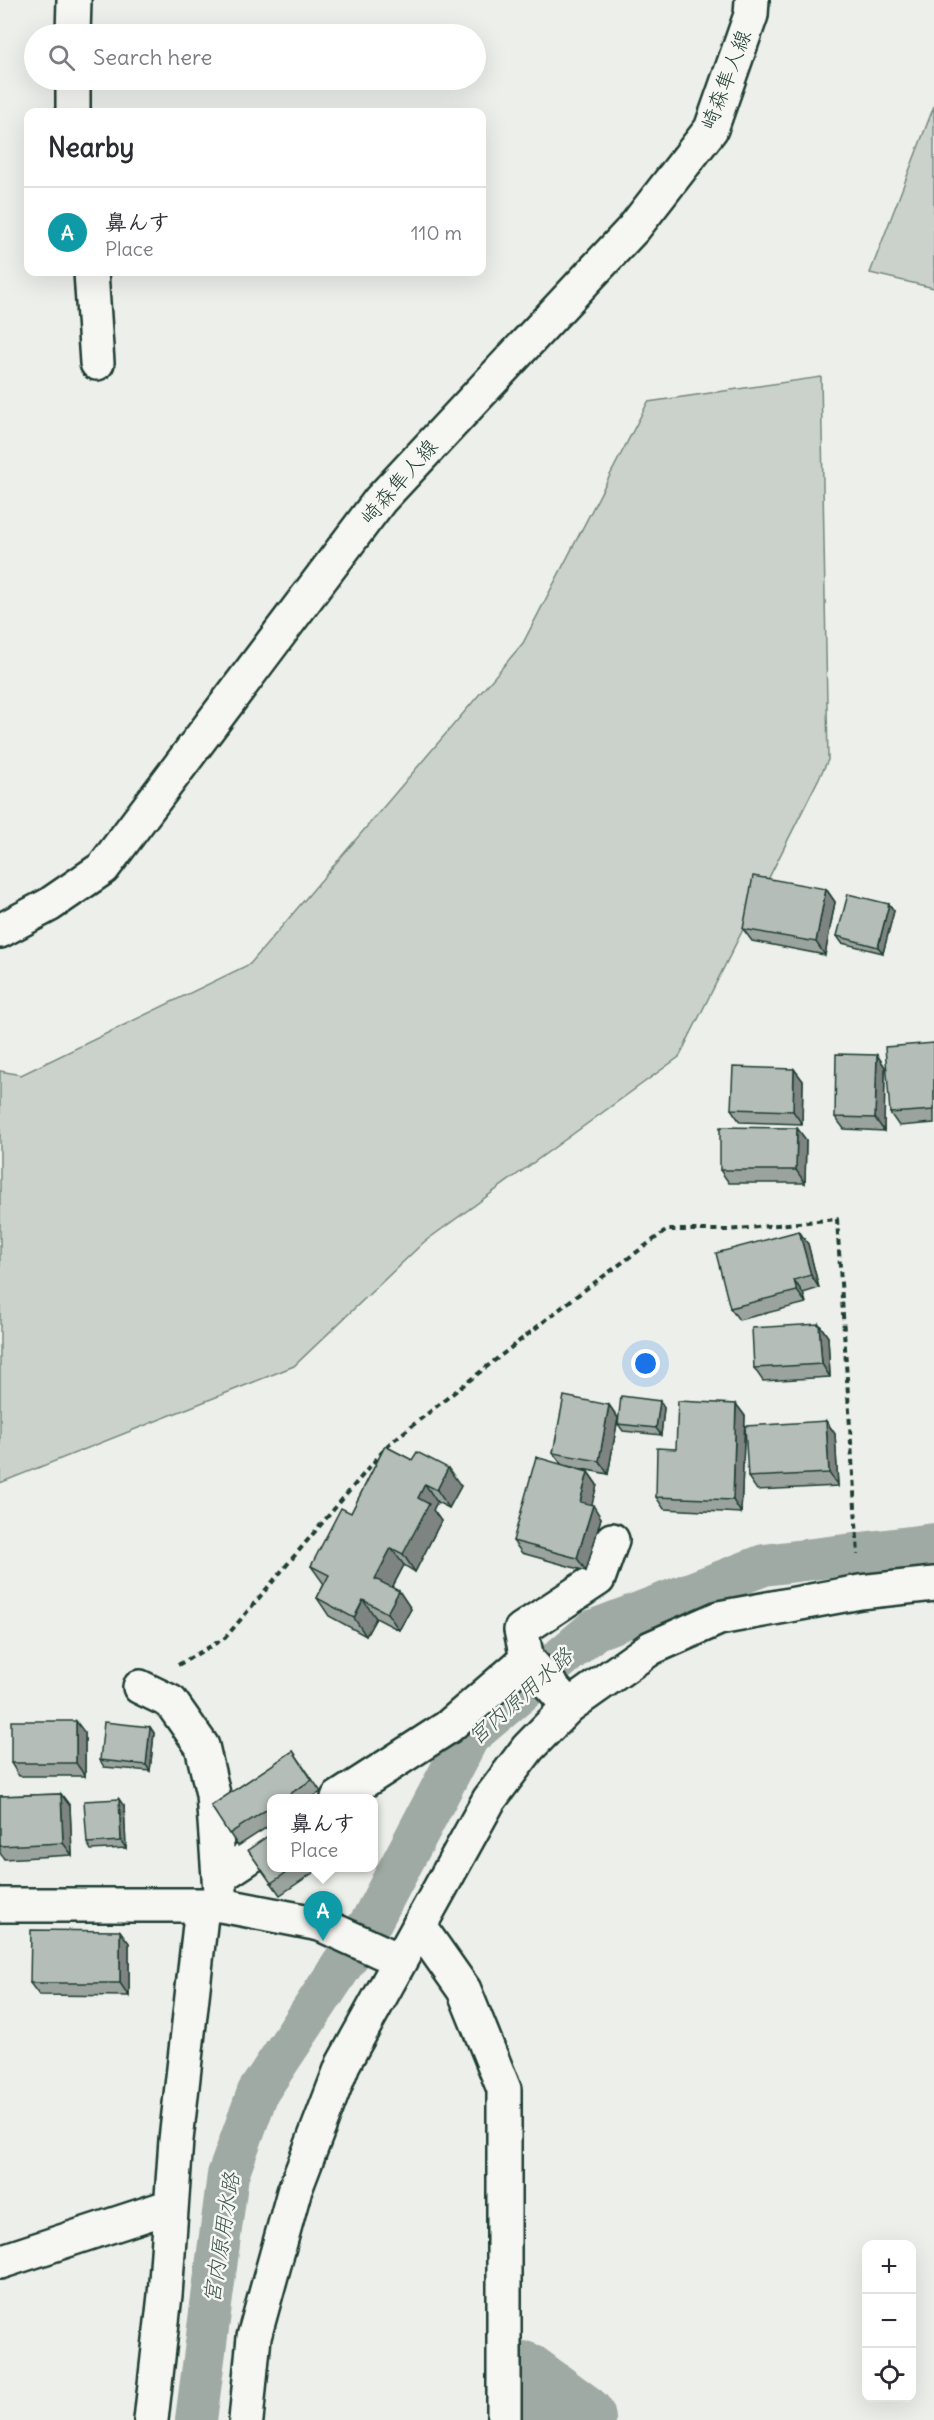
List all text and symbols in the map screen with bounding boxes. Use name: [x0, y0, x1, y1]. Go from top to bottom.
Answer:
search box: [24, 24, 486, 90]
street label: 崎森隼人線: [694, 26, 757, 134]
icon: search: [45, 41, 78, 74]
text: Search here: [93, 43, 212, 71]
text: Nearby: [48, 131, 134, 164]
text: 鼻んす: [105, 208, 170, 236]
text: A: [61, 220, 74, 245]
text: 110 m: [411, 220, 462, 245]
text: Place: [105, 236, 153, 261]
street label: 崎森隼人線: [354, 433, 443, 530]
your location: [631, 1349, 660, 1378]
water label: 宮内原用水路: [462, 1640, 580, 1751]
popup: [267, 1794, 378, 1872]
text: 鼻んす: [290, 1809, 355, 1837]
text: Place: [290, 1837, 338, 1862]
pin: A: [304, 1892, 342, 1941]
water label: 宮内原用水路: [197, 2169, 245, 2305]
map controls: [862, 2240, 916, 2402]
button: +: [862, 2240, 916, 2294]
button: −: [862, 2294, 916, 2348]
button: locate: [862, 2348, 916, 2402]

